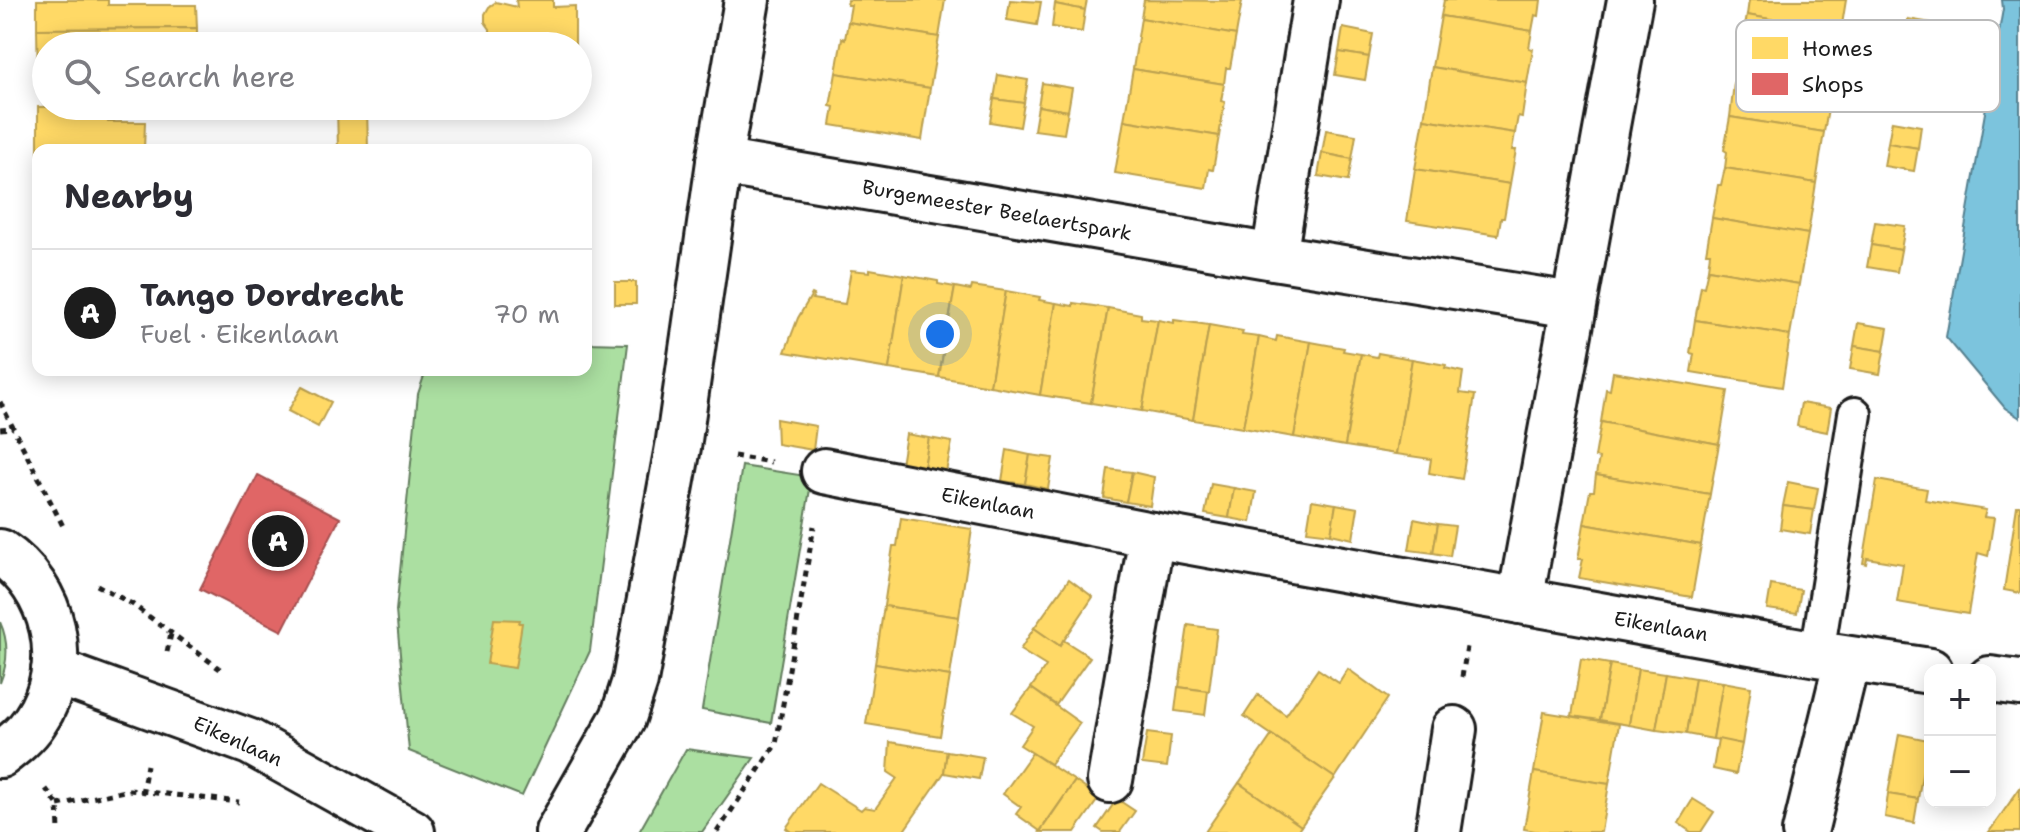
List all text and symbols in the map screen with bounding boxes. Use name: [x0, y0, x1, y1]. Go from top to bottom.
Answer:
legend: [1736, 20, 2000, 112]
search box: [32, 32, 592, 120]
text: Homes: [1802, 34, 1873, 63]
icon: search: [60, 54, 104, 98]
text: Search here: [124, 56, 295, 97]
text: Shops: [1802, 70, 1864, 99]
text: Nearby: [64, 173, 194, 219]
street label: Burgemeester Beelaertspark: [860, 173, 1134, 247]
text: Tango Dordrecht: [140, 275, 404, 316]
text: A: [80, 296, 100, 331]
text: 70 m: [493, 296, 560, 331]
your location: [920, 314, 960, 354]
text: Fuel · Eikenlaan: [140, 316, 339, 351]
street label: Eikenlaan: [939, 481, 1037, 525]
pin: A: [252, 511, 304, 571]
street label: Eikenlaan: [1612, 605, 1710, 647]
map controls: [1924, 664, 1996, 808]
button: +: [1924, 664, 1996, 736]
street label: Eikenlaan: [189, 710, 287, 772]
button: −: [1924, 736, 1996, 808]

